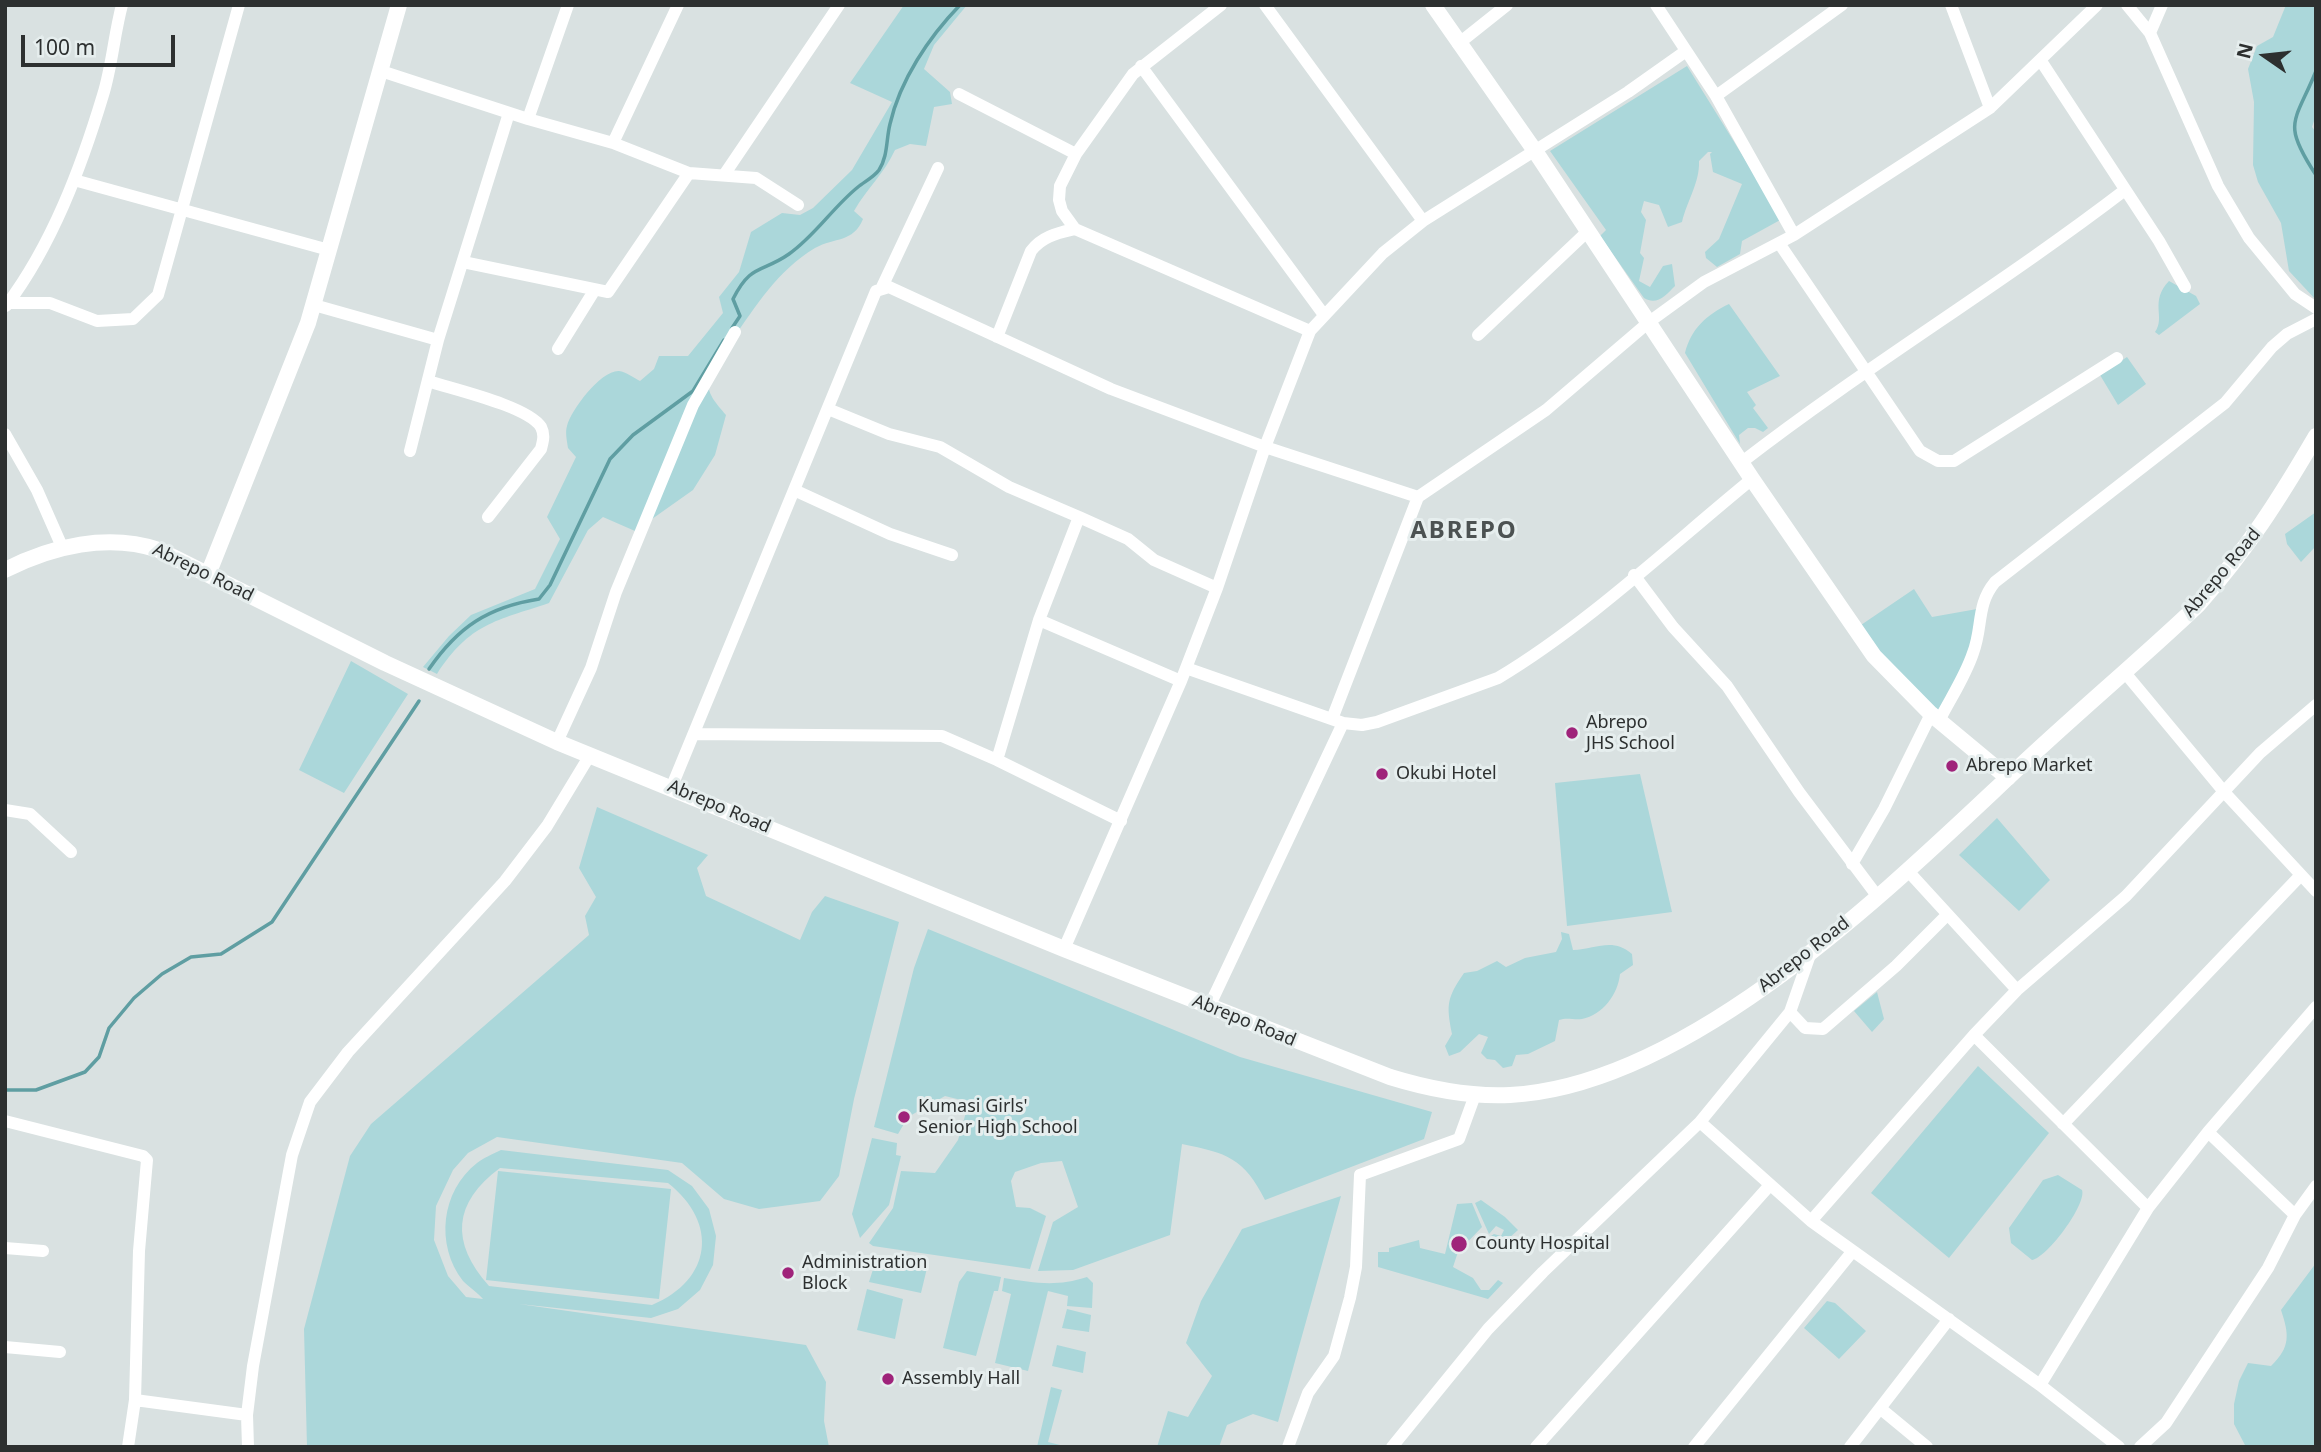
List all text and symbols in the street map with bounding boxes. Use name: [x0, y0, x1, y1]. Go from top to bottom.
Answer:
scale bar: [24, 21, 178, 65]
north arrow: [2230, 21, 2300, 91]
text: 100 m: [34, 33, 95, 61]
text: N: [2230, 40, 2259, 62]
district label: ABREPO: [1411, 517, 1517, 545]
street label: Abrepo Road: [2178, 524, 2266, 622]
street label: Abrepo Road: [149, 539, 257, 607]
place label: Abrepo JHS School: [1586, 712, 1675, 754]
marker: Abrepo JHS School: [1564, 725, 1580, 741]
place label: Abrepo Market: [1966, 755, 2093, 777]
marker: Abrepo Market: [1944, 758, 1960, 774]
place label: Okubi Hotel: [1396, 763, 1497, 785]
marker: Okubi Hotel: [1374, 766, 1390, 782]
street label: Abrepo Road: [664, 776, 774, 838]
street label: Abrepo Road: [1754, 913, 1854, 997]
street label: Abrepo Road: [1189, 990, 1299, 1052]
place label: Kumasi Girls' Senior High School: [918, 1096, 1078, 1138]
marker: Kumasi Girls' Senior High School: [896, 1109, 912, 1125]
place label: County Hospital: [1475, 1233, 1610, 1255]
marker: County Hospital: [1449, 1234, 1469, 1254]
place label: Administration Block: [802, 1252, 927, 1294]
marker: Administration Block: [780, 1265, 796, 1281]
place label: Assembly Hall: [902, 1368, 1020, 1390]
marker: Assembly Hall: [880, 1371, 896, 1387]

